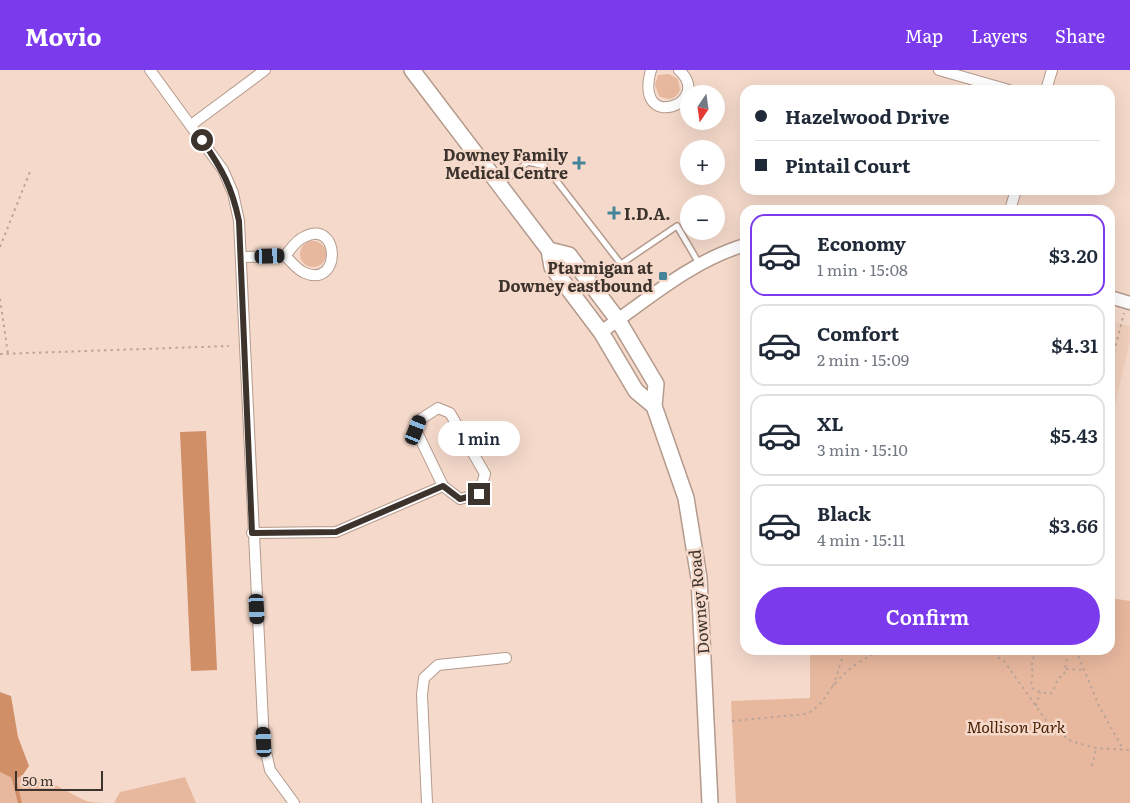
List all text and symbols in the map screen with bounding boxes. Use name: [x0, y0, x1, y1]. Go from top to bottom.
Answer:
text: Movio: [25, 18, 102, 53]
text: Map: [905, 22, 943, 49]
text: Layers: [971, 22, 1027, 49]
text: Share: [1055, 22, 1105, 49]
north arrow: [680, 85, 725, 130]
map controls: [680, 85, 725, 240]
text: Hazelwood Drive: [785, 102, 950, 130]
route start: [191, 129, 213, 151]
button: +: [680, 140, 725, 185]
place label: Downey Family Medical Centre: [443, 142, 568, 184]
text: Pintail Court: [785, 151, 910, 179]
marker: Downey Family Medical Centre: [572, 156, 586, 170]
button: −: [680, 195, 725, 240]
place label: I.D.A.: [624, 201, 671, 225]
marker: I.D.A.: [608, 207, 620, 219]
text: Economy: [817, 229, 906, 257]
icon: car: [757, 233, 802, 278]
text: $3.20: [1049, 241, 1098, 269]
car: [254, 248, 285, 264]
place label: Ptarmigan at Downey eastbound: [498, 255, 653, 297]
text: 1 min · 15:08: [817, 257, 908, 281]
marker: Ptarmigan at Downey eastbound: [657, 270, 669, 282]
text: Comfort: [817, 319, 899, 347]
icon: car: [757, 323, 802, 368]
text: $4.31: [1051, 331, 1098, 359]
text: 2 min · 15:09: [817, 347, 909, 371]
text: XL: [817, 409, 844, 437]
car: [403, 413, 428, 447]
icon: car: [757, 413, 802, 458]
text: $5.43: [1050, 421, 1098, 449]
callout: 1 min: [438, 422, 520, 456]
text: 1 min: [458, 426, 500, 450]
text: 3 min · 15:10: [817, 437, 908, 461]
route end: [468, 483, 490, 505]
text: Black: [817, 499, 871, 527]
icon: car: [757, 503, 802, 548]
text: $3.66: [1049, 511, 1098, 539]
text: 4 min · 15:11: [817, 527, 905, 551]
street label: Downey Road: [681, 548, 715, 655]
button: Confirm: [755, 587, 1100, 645]
car: [248, 594, 265, 624]
park label: Mollison Park: [966, 714, 1066, 738]
car: [255, 727, 272, 757]
scale bar: [15, 768, 102, 791]
text: 50 m: [22, 770, 54, 790]

